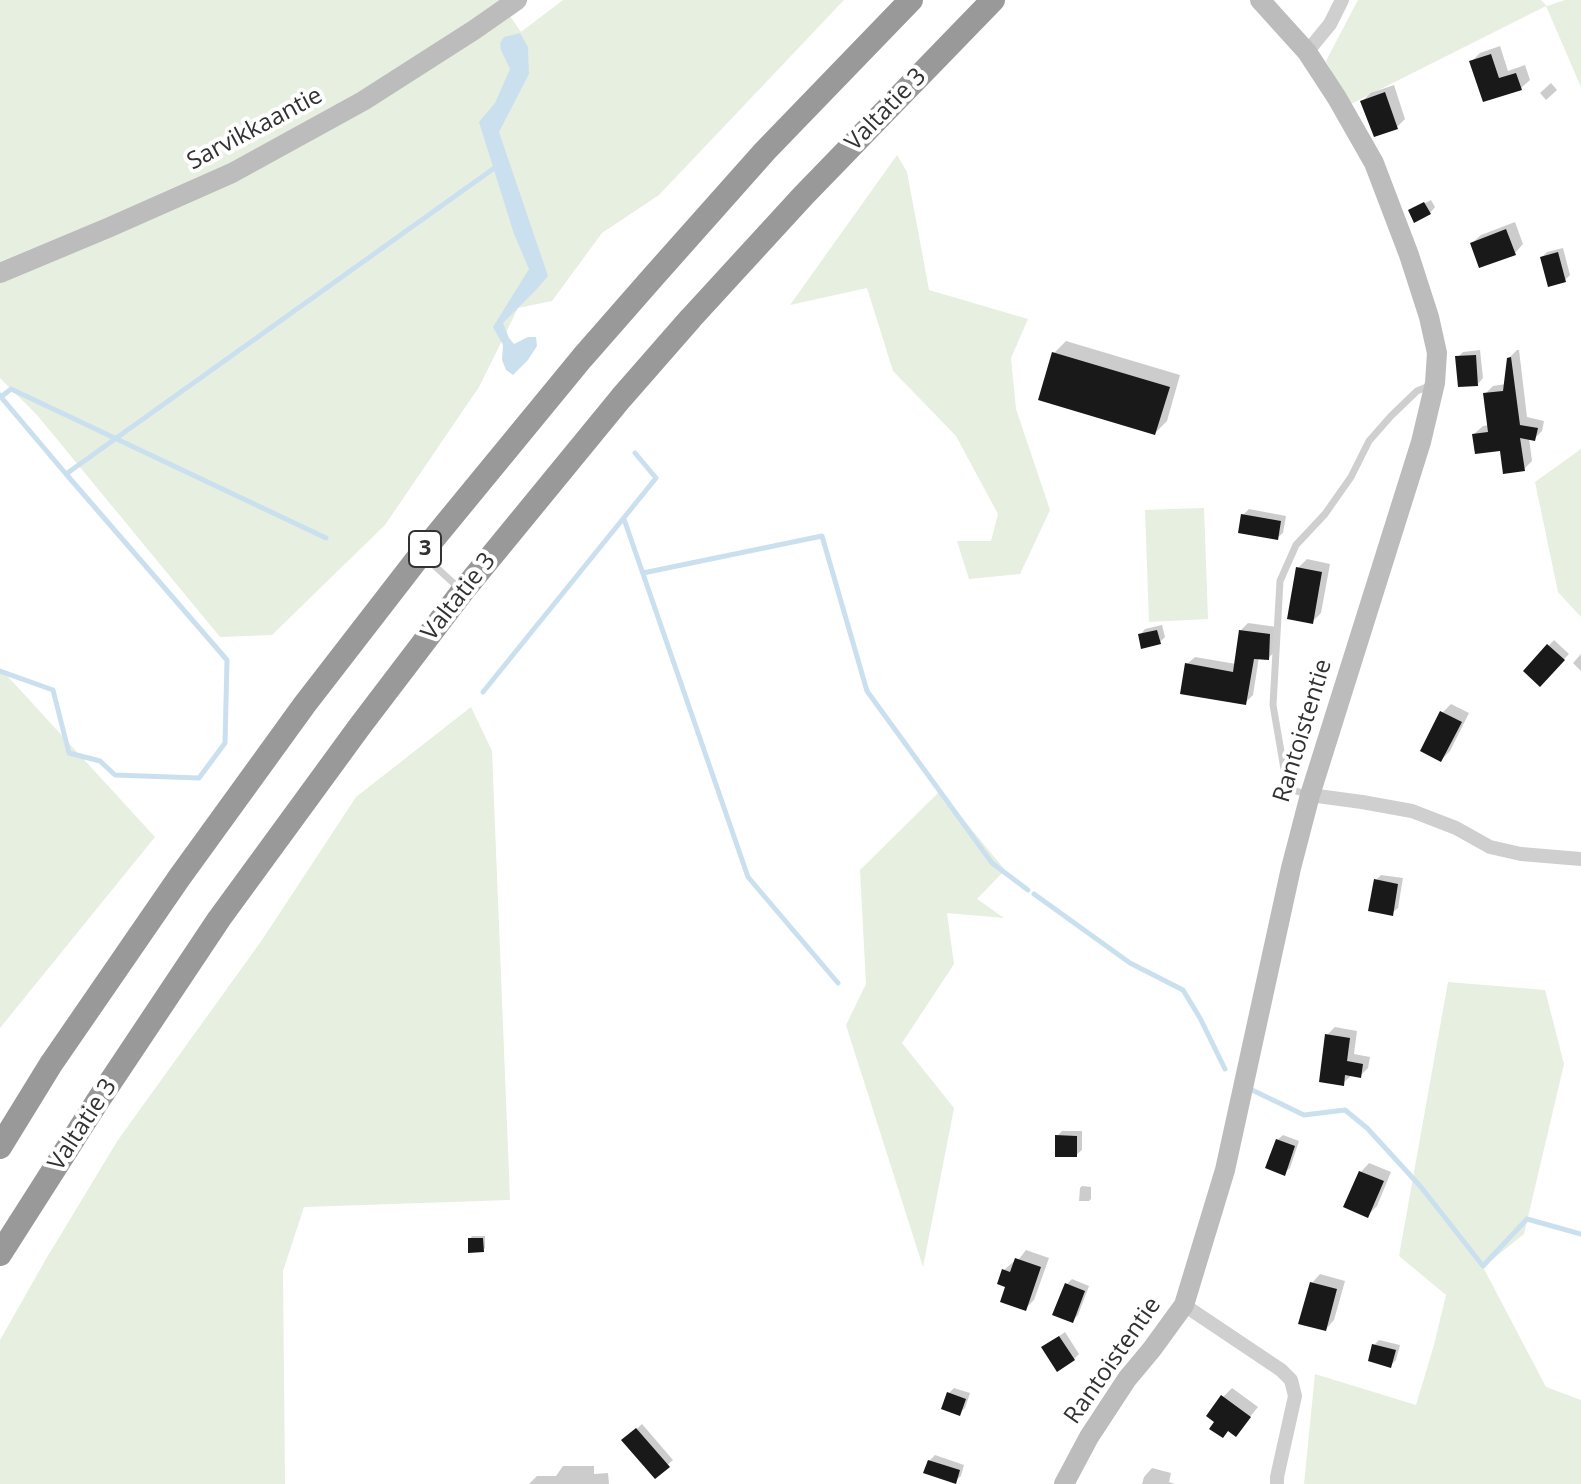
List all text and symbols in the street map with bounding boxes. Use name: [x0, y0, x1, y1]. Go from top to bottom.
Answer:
street label: Valtatie 3: [840, 63, 932, 157]
street label: Sarvikkaantie: [182, 81, 328, 177]
road number: 3: [409, 531, 441, 567]
street label: Valtatie 3: [416, 547, 502, 647]
street label: Rantoistentie: [1268, 656, 1338, 806]
street label: Valtatie 3: [43, 1074, 123, 1176]
street label: Rantoistentie: [1059, 1292, 1167, 1430]

